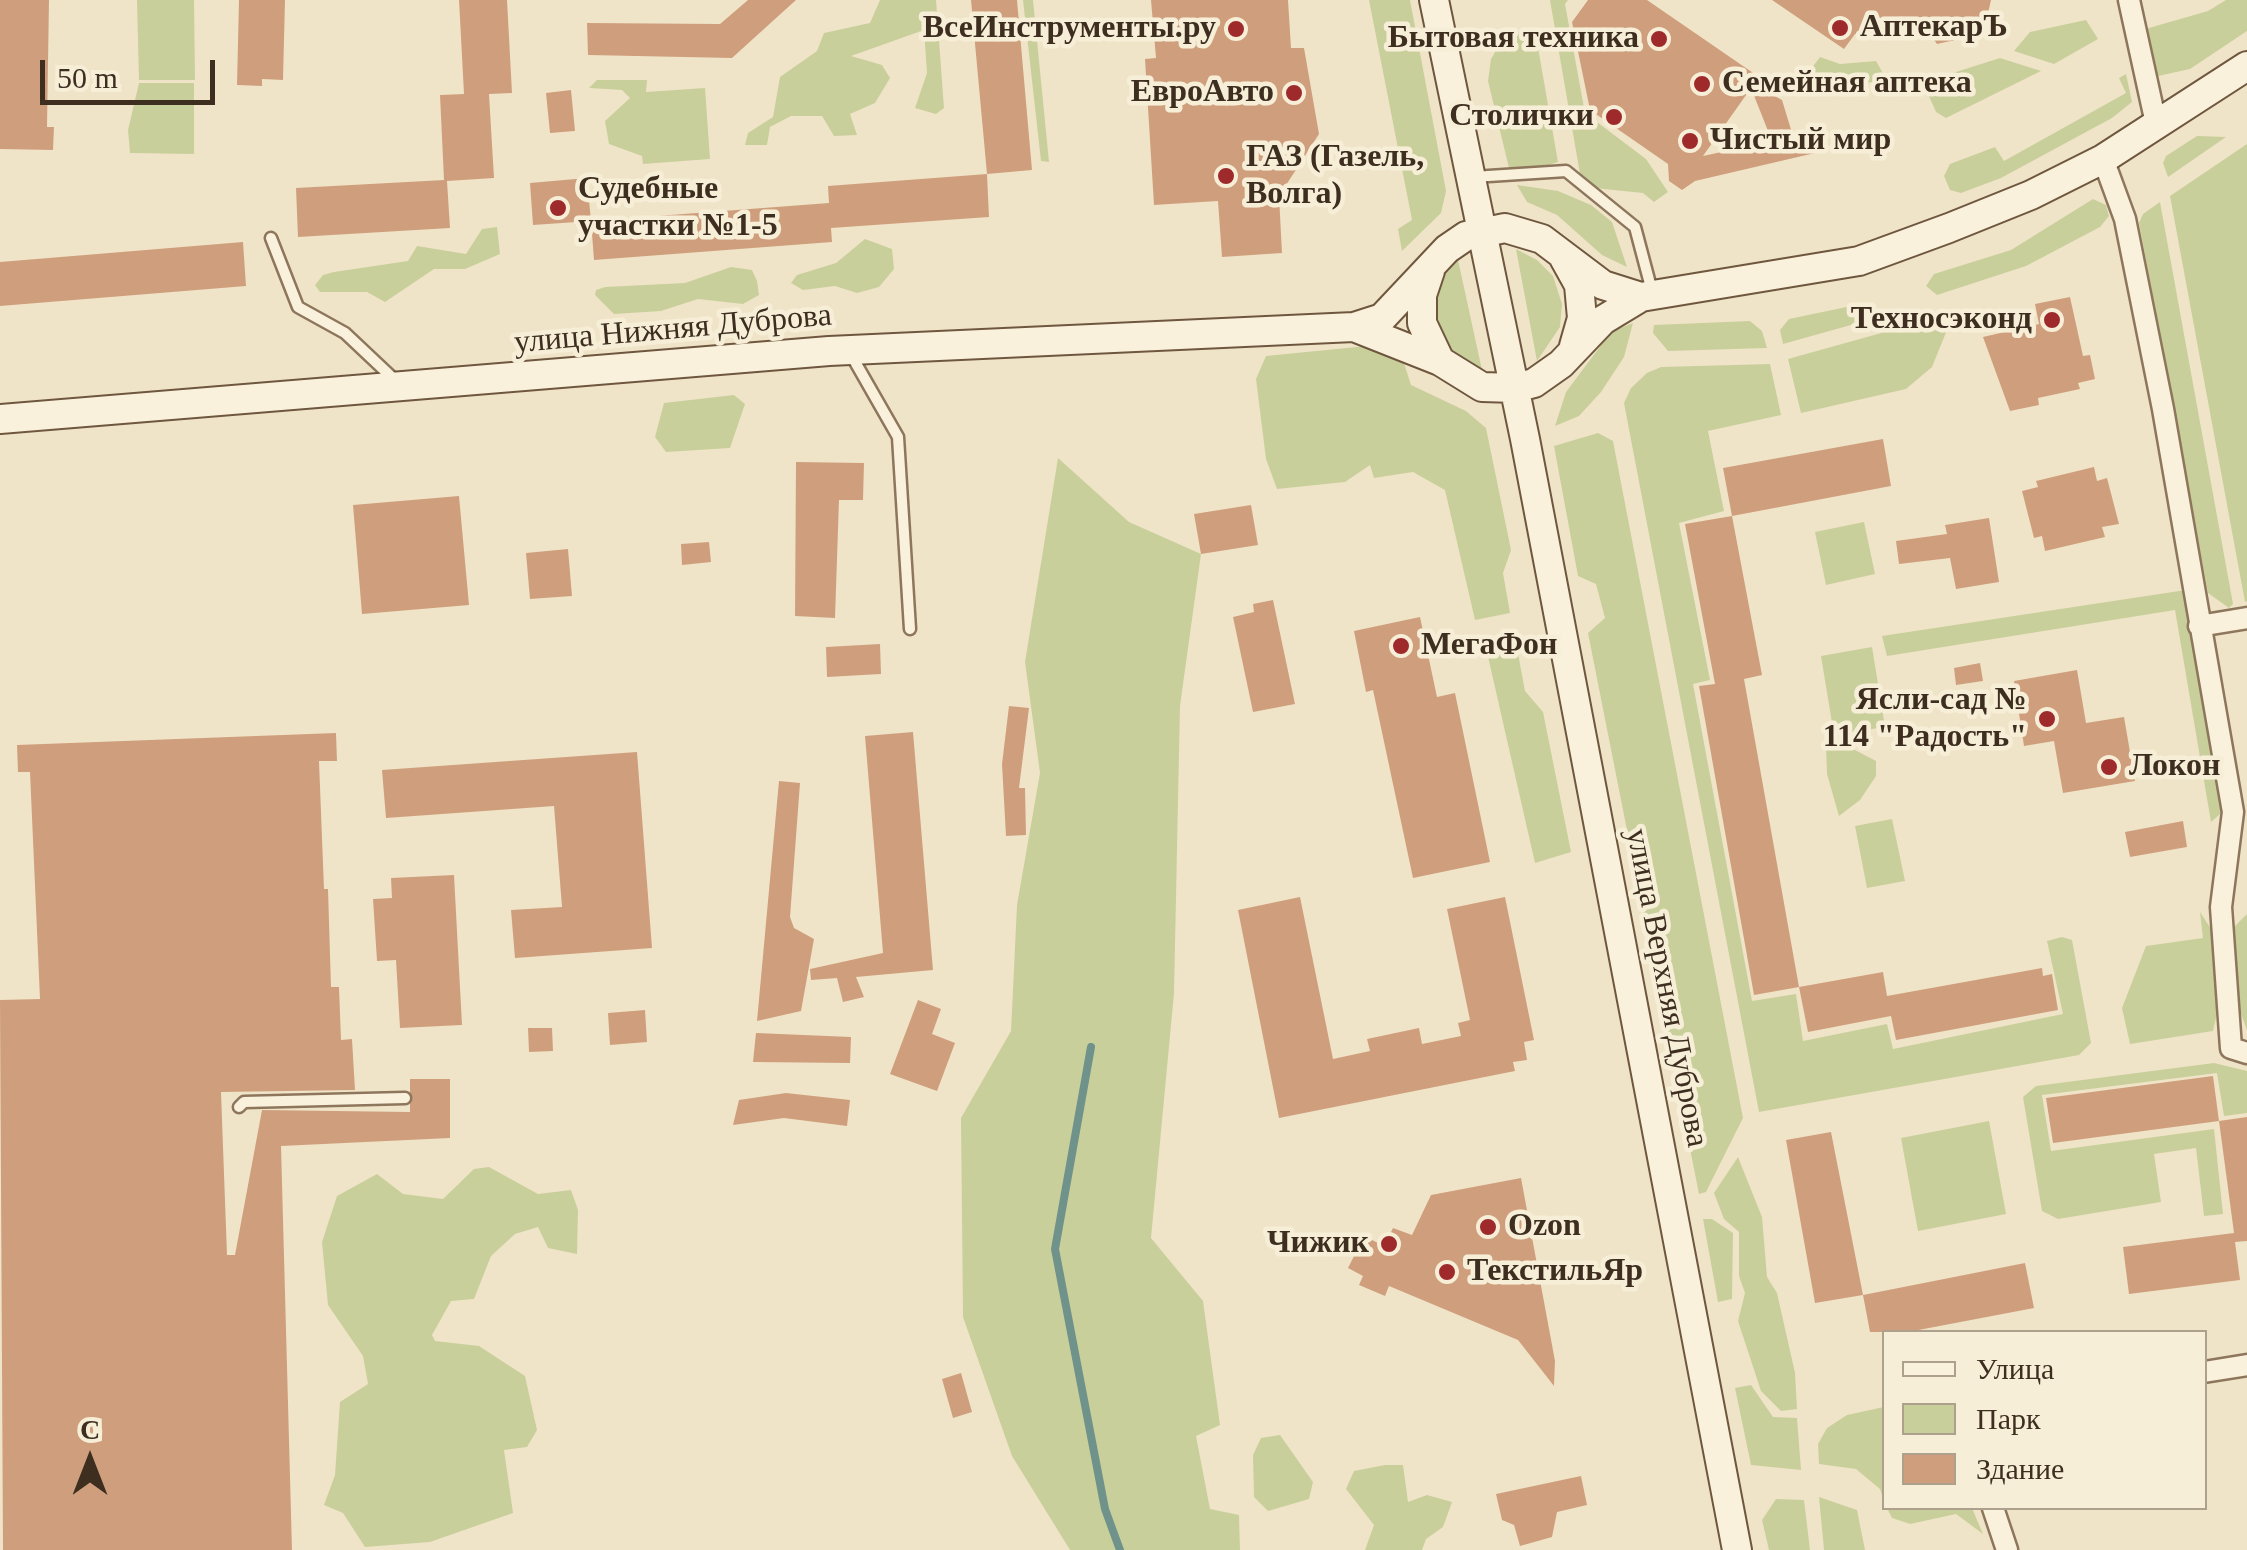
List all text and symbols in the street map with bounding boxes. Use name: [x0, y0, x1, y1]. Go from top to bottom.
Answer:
place label: АптекарЪ: [1860, 9, 2008, 47]
place label: ВсеИнструменты.ру: [923, 10, 1216, 48]
marker: АптекарЪ: [1829, 17, 1851, 39]
marker: ВсеИнструменты.ру: [1225, 18, 1247, 40]
place label: Бытовая техника: [1388, 20, 1639, 58]
marker: Бытовая техника: [1648, 28, 1670, 50]
scale bar: [45, 40, 220, 102]
text: 50 m: [57, 61, 118, 94]
place label: Семейная аптека: [1722, 65, 1972, 103]
marker: Семейная аптека: [1691, 73, 1713, 95]
place label: ЕвроАвто: [1131, 74, 1274, 112]
marker: ЕвроАвто: [1283, 82, 1305, 104]
place label: Столички: [1449, 98, 1594, 136]
marker: Столички: [1603, 106, 1625, 128]
place label: Чистый мир: [1710, 122, 1891, 160]
marker: Чистый мир: [1679, 130, 1701, 152]
place label: ГАЗ (Газель, Волга): [1246, 139, 1424, 214]
marker: ГАЗ (Газель, Волга): [1215, 165, 1237, 187]
place label: Судебные участки №1-5: [578, 171, 778, 246]
marker: Судебные участки №1-5: [547, 197, 569, 219]
street label: улица Нижняя Дуброва: [513, 297, 833, 363]
place label: Техносэконд: [1851, 301, 2032, 339]
marker: Техносэконд: [2041, 309, 2063, 331]
place label: МегаФон: [1421, 627, 1557, 665]
marker: МегаФон: [1390, 635, 1412, 657]
place label: Ясли-сад № 114 "Радость": [1823, 682, 2027, 757]
marker: Ясли-сад № 114 "Радость": [2036, 708, 2058, 730]
place label: Локон: [2129, 748, 2220, 786]
marker: Локон: [2098, 756, 2120, 778]
street label: улица Верхняя Дуброва: [1616, 825, 1716, 1151]
place label: Ozon: [1508, 1208, 1581, 1246]
marker: Ozon: [1477, 1216, 1499, 1238]
place label: Чижик: [1267, 1225, 1369, 1263]
marker: Чижик: [1378, 1233, 1400, 1255]
place label: ТекстильЯр: [1467, 1253, 1643, 1291]
marker: ТекстильЯр: [1436, 1261, 1458, 1283]
legend: [1882, 1330, 2207, 1510]
text: Улица: [1976, 1352, 2054, 1385]
text: Парк: [1976, 1402, 2041, 1435]
north arrow: [40, 1410, 140, 1510]
text: С: [80, 1414, 100, 1445]
text: Здание: [1976, 1452, 2064, 1485]

